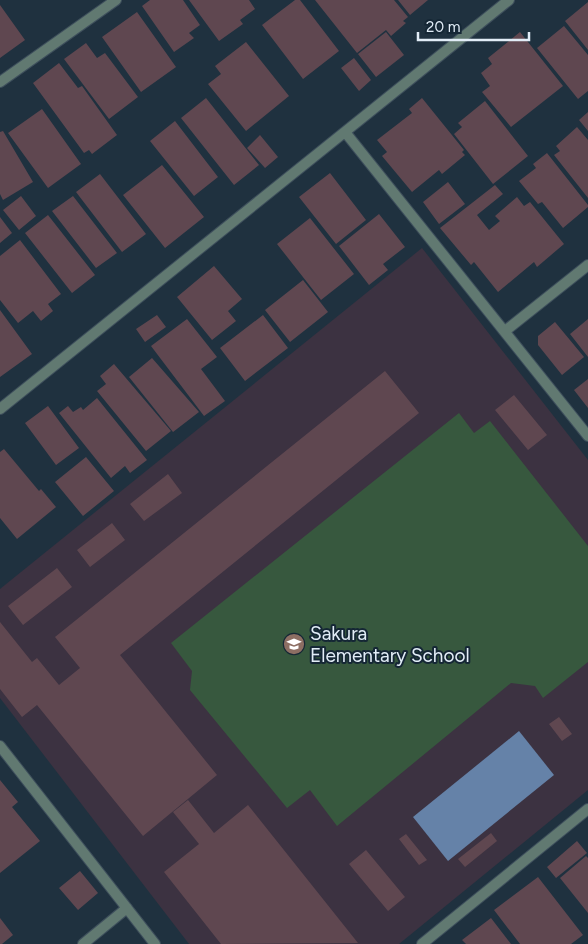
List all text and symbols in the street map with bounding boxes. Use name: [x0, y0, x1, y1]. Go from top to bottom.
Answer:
scale bar: [418, 10, 529, 42]
text: 20 m: [426, 18, 460, 36]
place label: Sakura Elementary School: [310, 622, 470, 667]
school or university icon: Sakura Elementary School: [282, 632, 306, 656]

